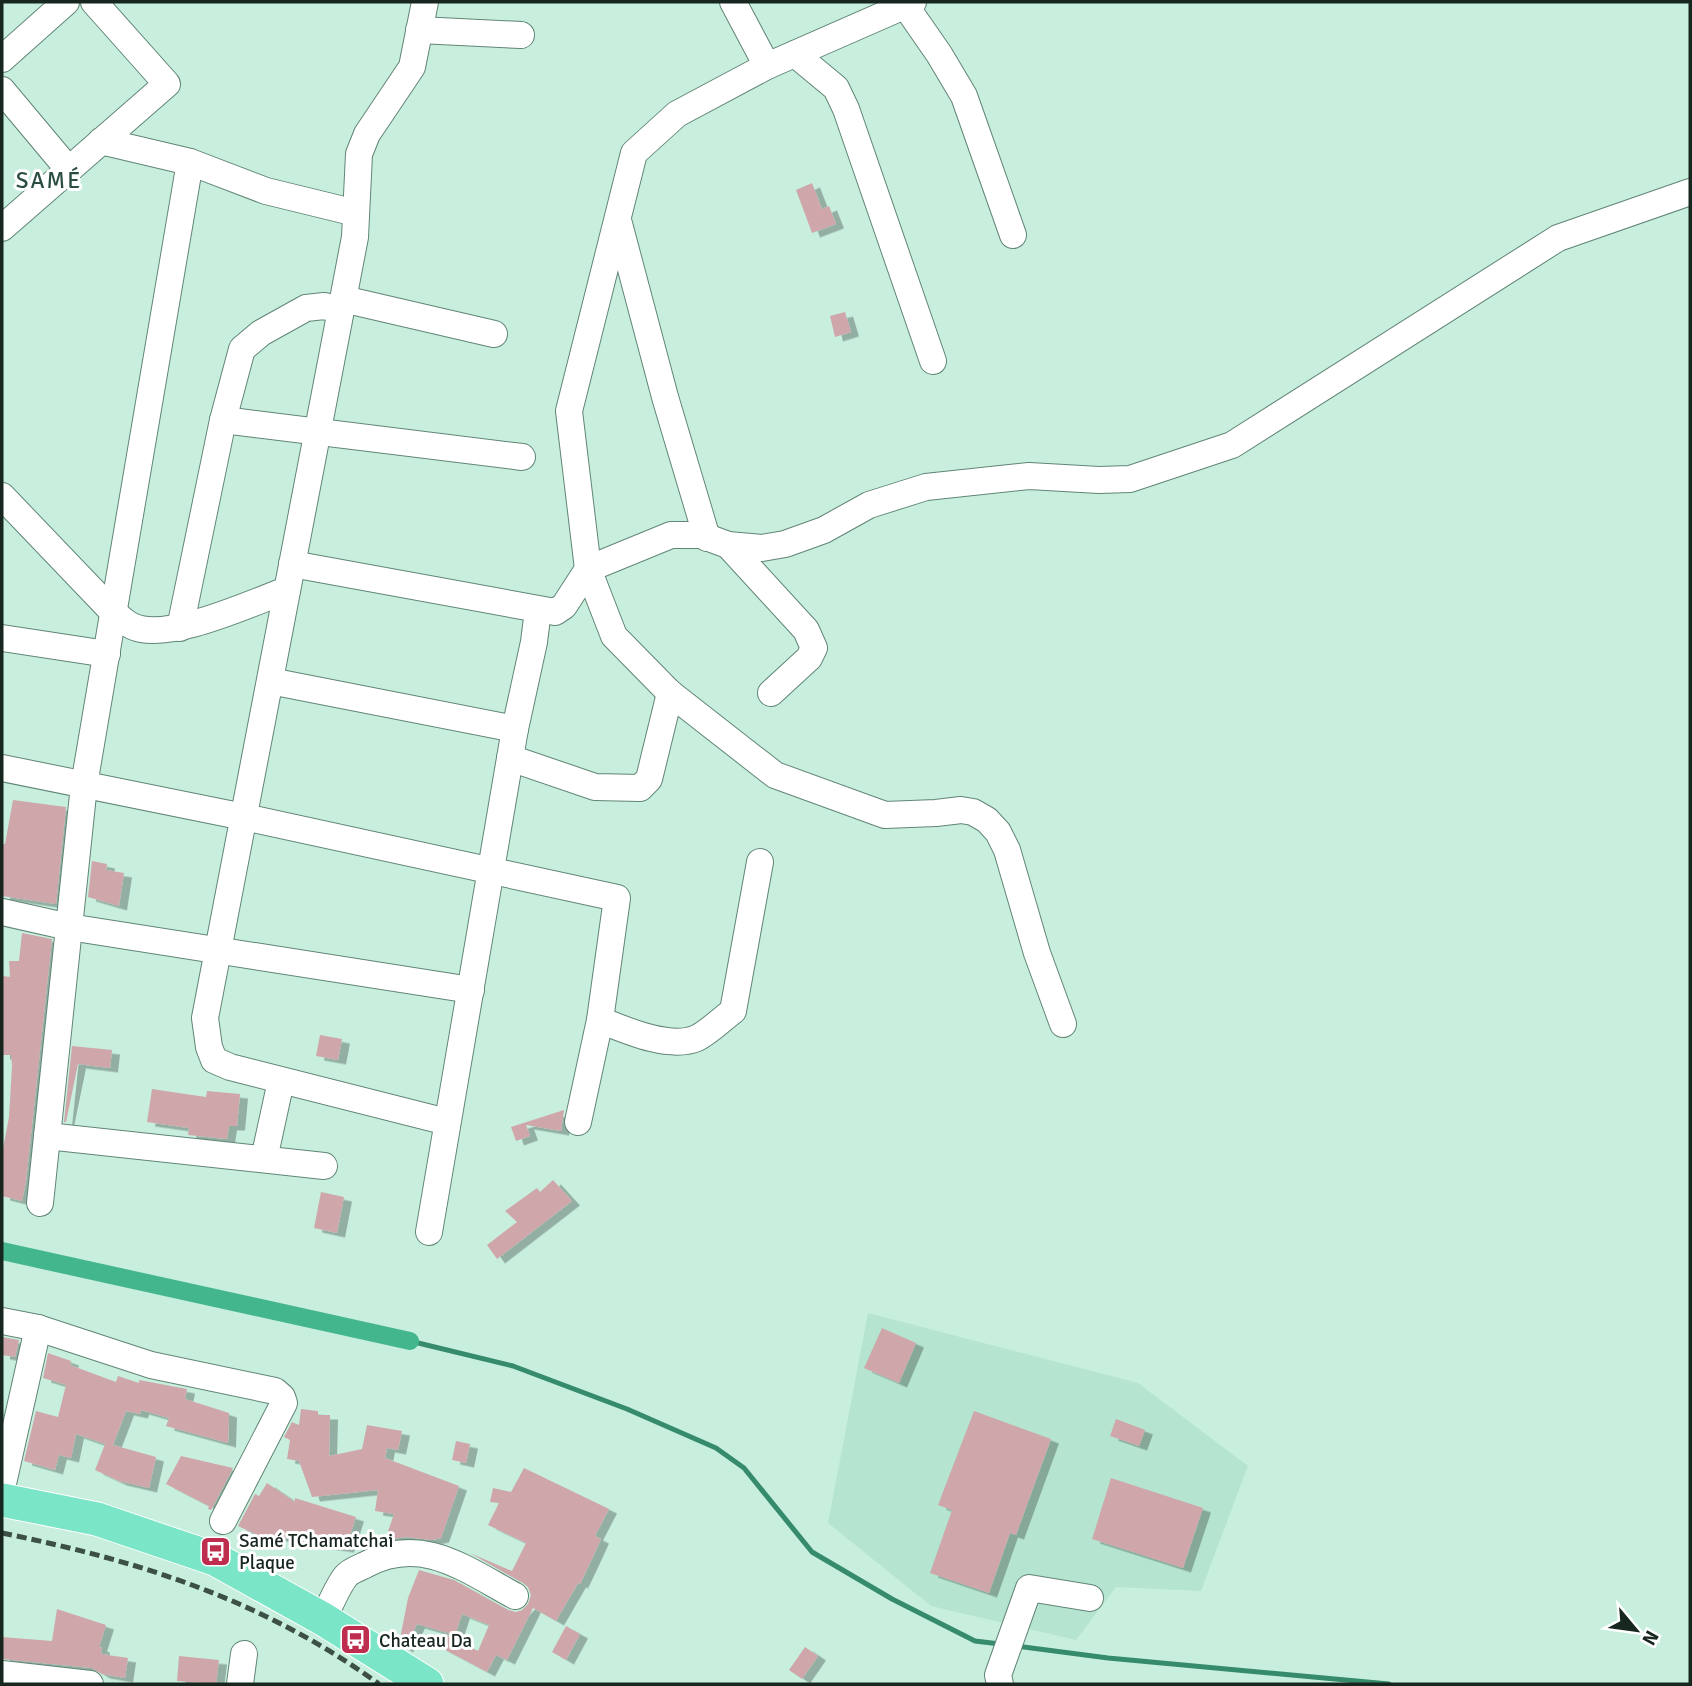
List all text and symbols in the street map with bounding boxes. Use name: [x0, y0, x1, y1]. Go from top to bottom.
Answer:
district label: SAMÉ: [16, 166, 82, 195]
place label: Samé TChamatchai Plaque: [239, 1529, 393, 1575]
bus stop icon: Samé TChamatchai Plaque: [199, 1534, 233, 1568]
north arrow: [1601, 1595, 1671, 1665]
bus stop icon: Chateau Da: [339, 1623, 373, 1657]
text: N: [1636, 1626, 1664, 1649]
place label: Chateau Da: [379, 1629, 472, 1653]

